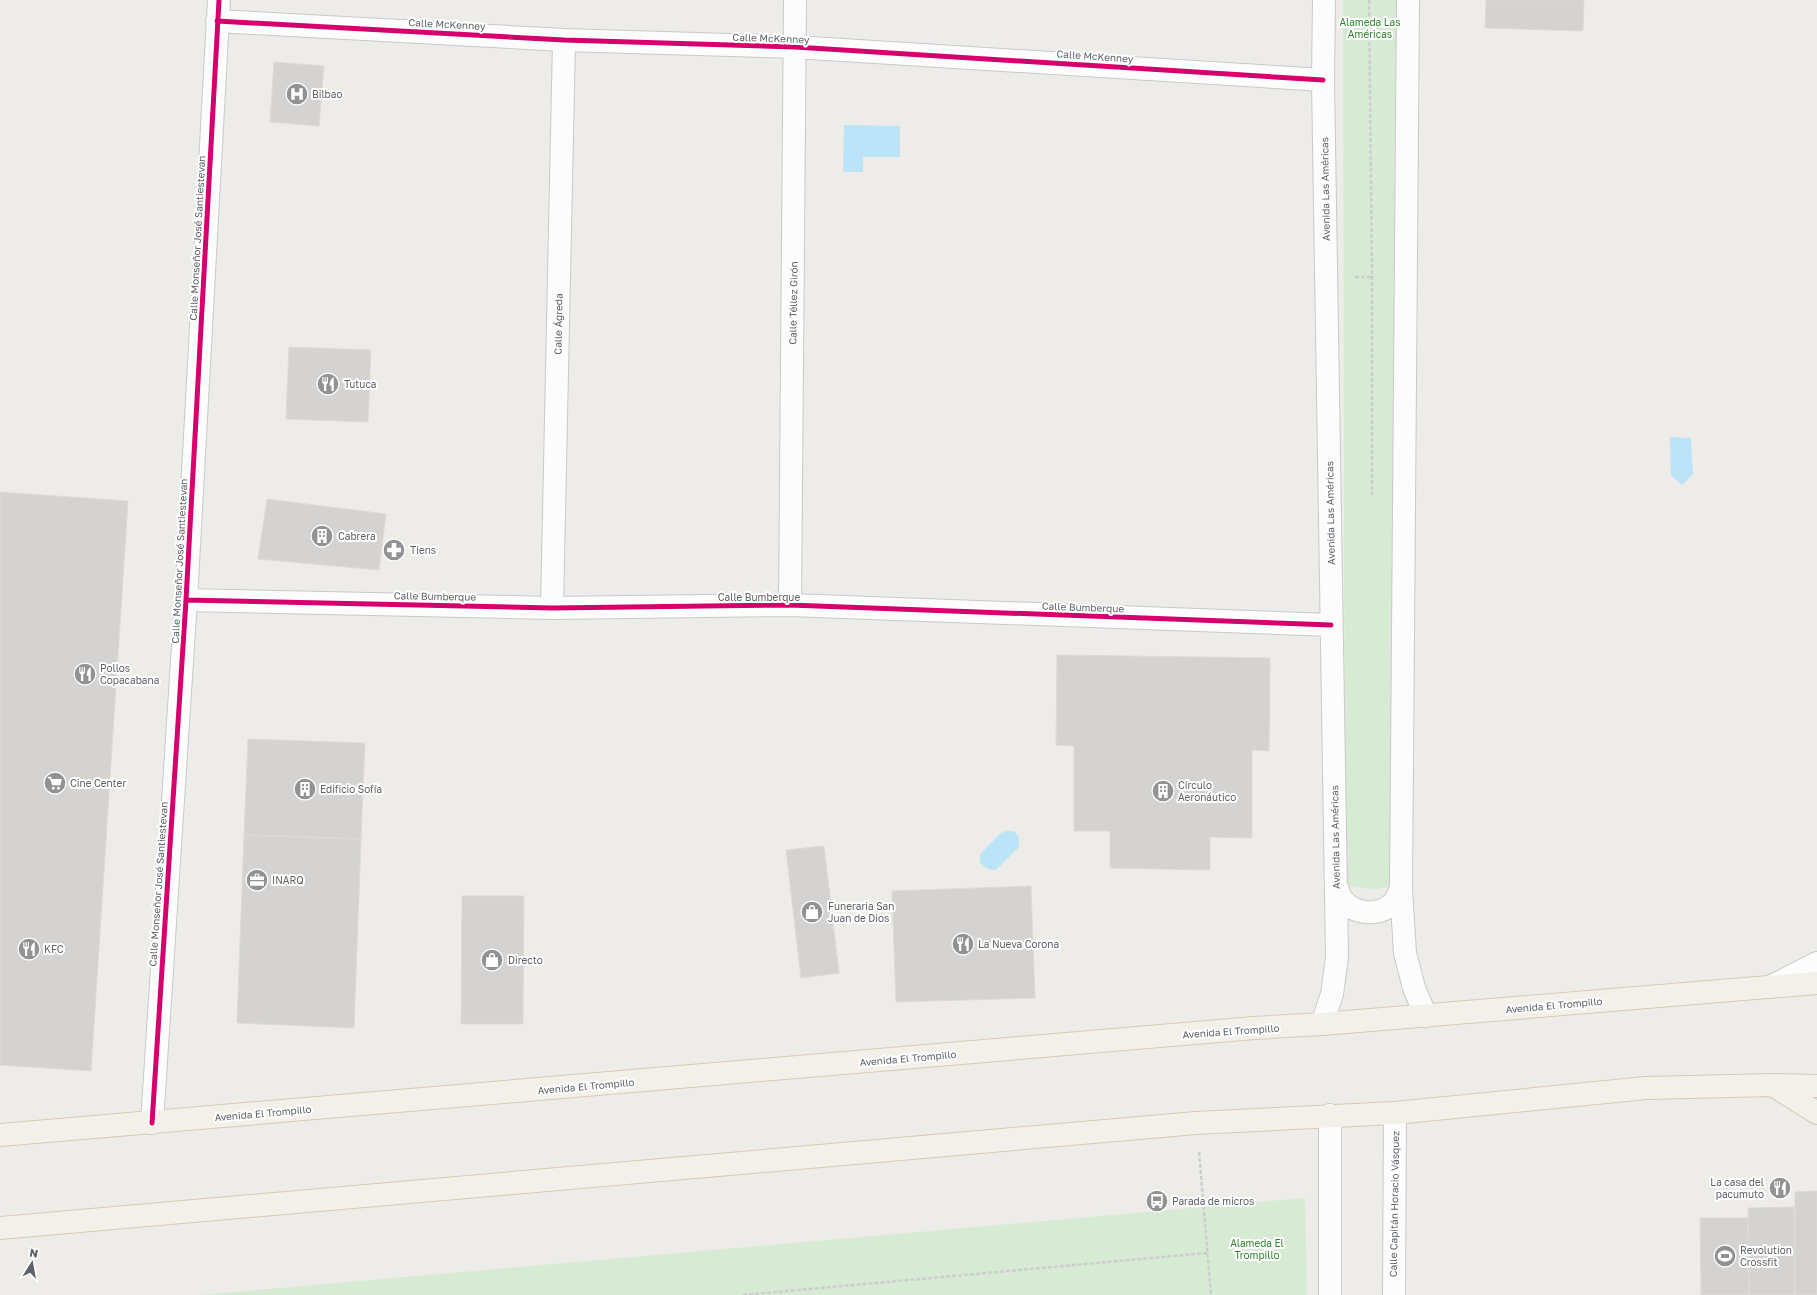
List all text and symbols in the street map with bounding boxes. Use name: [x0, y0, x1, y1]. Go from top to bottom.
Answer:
street label: Calle McKenney: [408, 16, 486, 32]
park label: Alameda Las Américas: [1339, 16, 1401, 40]
street label: Calle McKenney: [732, 31, 810, 45]
street label: Calle McKenney: [1056, 47, 1134, 65]
hospital icon: Bilbao: [284, 81, 310, 107]
place label: Bilbao: [312, 88, 342, 100]
street label: Avenida Las Américas: [1318, 137, 1332, 241]
street label: Calle Monseñor José Santiestevan: [187, 155, 207, 321]
street label: Calle Téllez Girón: [786, 261, 800, 345]
street label: Calle Ágreda: [551, 293, 565, 355]
restaurant icon: Tutuca: [315, 371, 341, 397]
place label: Tutuca: [344, 378, 377, 390]
street label: Avenida Las Américas: [1323, 461, 1337, 565]
street label: Calle Monseñor José Santiestevan: [169, 478, 189, 644]
building icon: Cabrera: [309, 523, 335, 549]
place label: Cabrera: [338, 530, 376, 542]
pharmacy icon: Tiens: [381, 537, 407, 563]
place label: Tiens: [410, 544, 436, 556]
street label: Calle Bumberque: [394, 589, 476, 603]
street label: Calle Bumberque: [718, 591, 800, 603]
street label: Calle Bumberque: [1042, 600, 1125, 614]
restaurant icon: Pollos Copacabana: [72, 661, 98, 687]
place label: Pollos Copacabana: [100, 662, 159, 686]
supermarket icon: Cine Center: [42, 770, 68, 796]
building icon: Edificio Sofía: [292, 776, 318, 802]
place label: Cine Center: [70, 777, 126, 789]
building icon: Círculo Aeronáutico: [1150, 778, 1176, 804]
place label: Círculo Aeronáutico: [1178, 779, 1236, 803]
place label: Edificio Sofía: [320, 783, 382, 795]
street label: Avenida Las Américas: [1328, 785, 1342, 889]
street label: Calle Monseñor José Santiestevan: [146, 801, 170, 967]
office icon: INARQ: [244, 867, 270, 893]
place label: INARQ: [272, 874, 304, 886]
shop icon: Funeraria San Juan de Dios: [799, 899, 825, 925]
place label: Funeraria San Juan de Dios: [828, 900, 894, 924]
restaurant icon: La Nueva Corona: [950, 931, 976, 957]
restaurant icon: KFC: [16, 936, 42, 962]
place label: La Nueva Corona: [978, 938, 1059, 950]
place label: KFC: [44, 943, 64, 955]
shop icon: Directo: [479, 947, 505, 973]
place label: Directo: [508, 954, 543, 966]
street label: Avenida El Trompillo: [1505, 995, 1603, 1015]
street label: Avenida El Trompillo: [1182, 1022, 1280, 1040]
street label: Avenida El Trompillo: [859, 1048, 957, 1068]
street label: Avenida El Trompillo: [537, 1076, 635, 1096]
street label: Avenida El Trompillo: [214, 1103, 312, 1123]
street label: Calle Capitán Horacio Vásquez: [1387, 1131, 1401, 1277]
restaurant icon: La casa del pacumuto: [1767, 1175, 1793, 1201]
place label: La casa del pacumuto: [1710, 1176, 1764, 1200]
bus stop icon: Parada de micros: [1144, 1188, 1170, 1214]
place label: Parada de micros: [1172, 1195, 1254, 1207]
park label: Alameda El Trompillo: [1230, 1237, 1284, 1261]
north arrow: [12, 1243, 52, 1283]
sports icon: Revolution Crossfit: [1712, 1243, 1738, 1269]
place label: Revolution Crossfit: [1740, 1244, 1792, 1268]
text: N: [29, 1246, 39, 1260]

